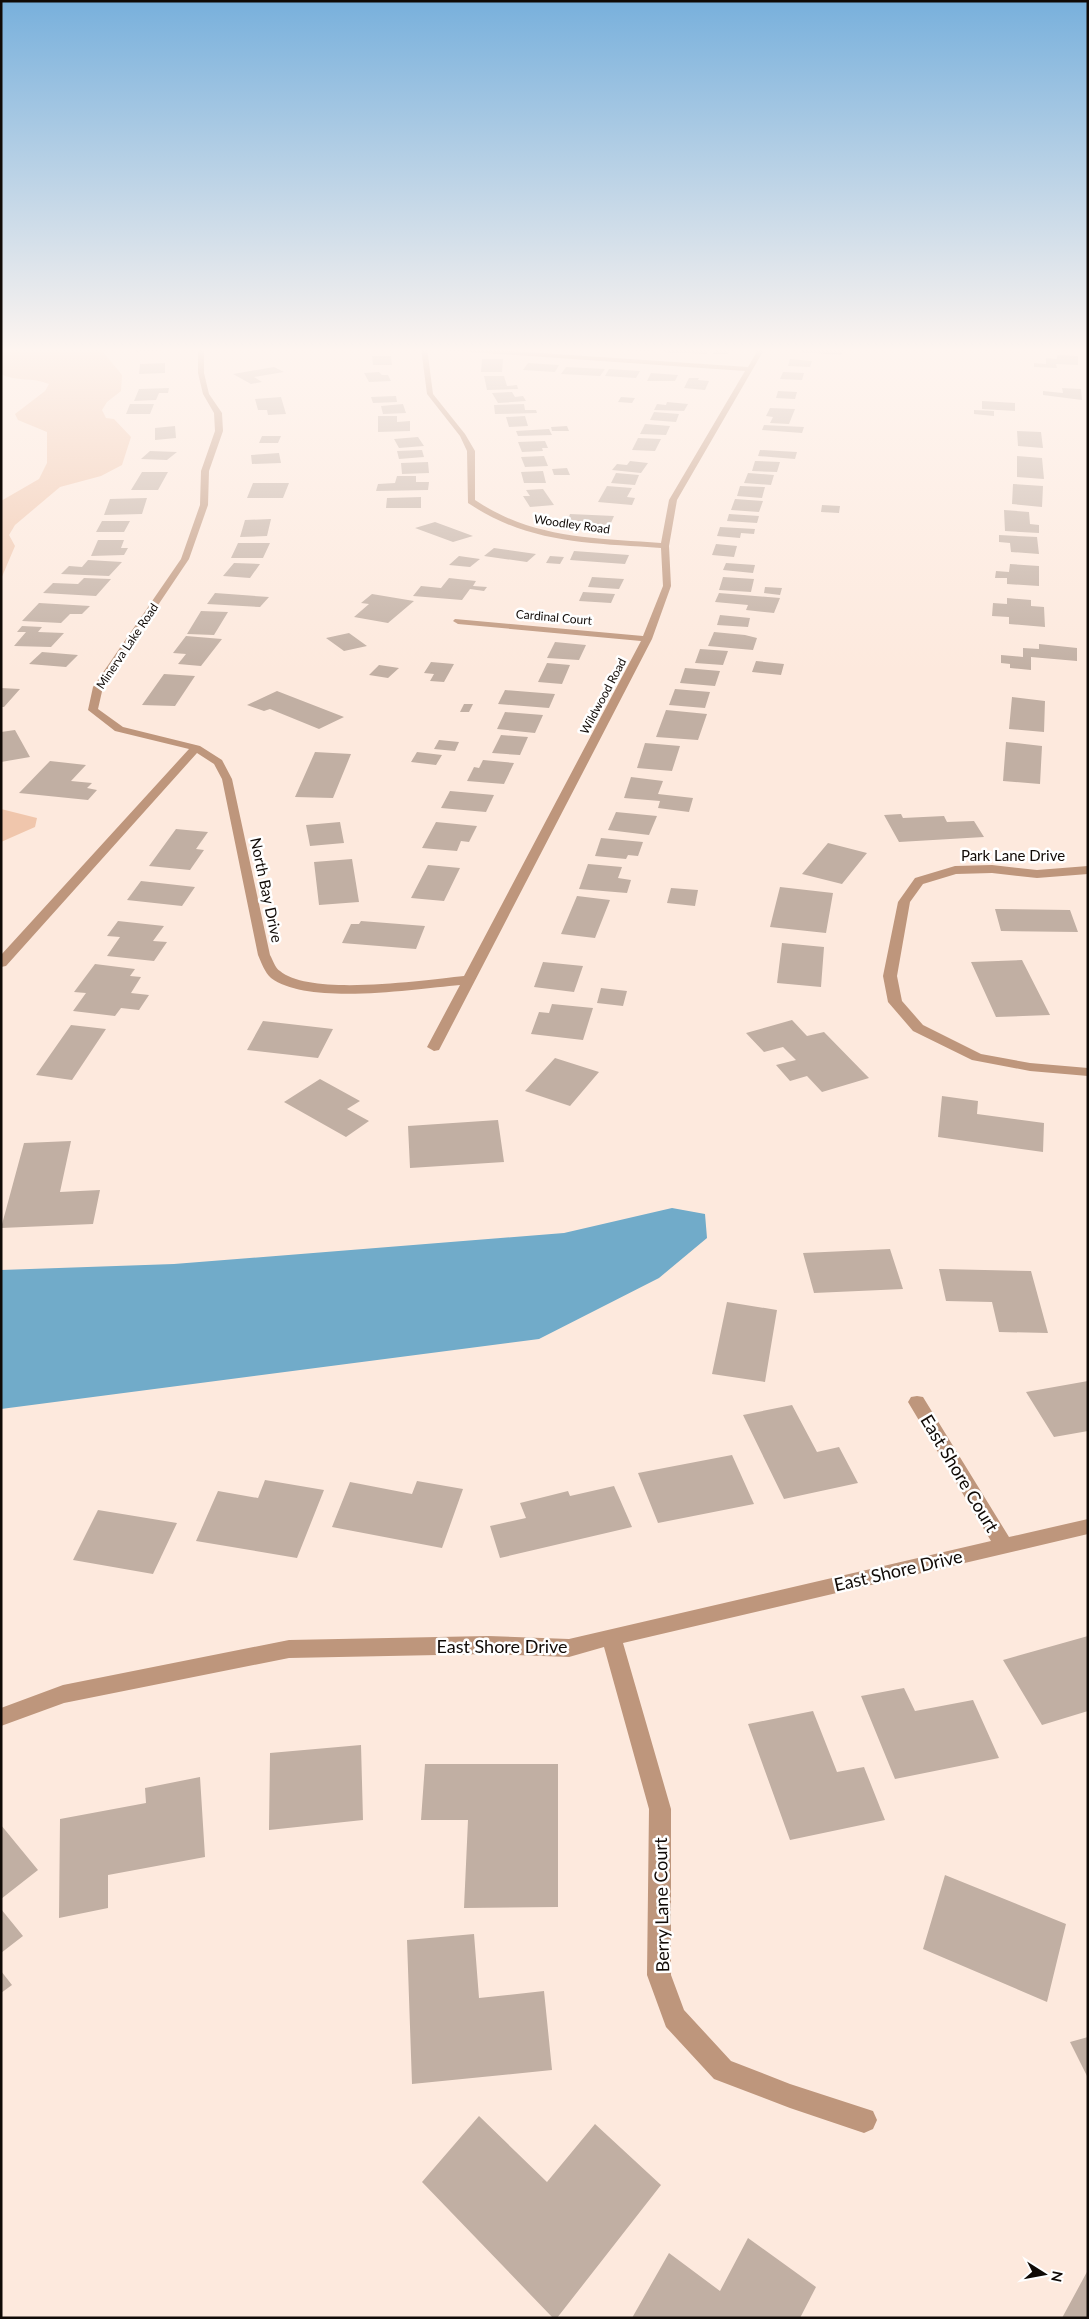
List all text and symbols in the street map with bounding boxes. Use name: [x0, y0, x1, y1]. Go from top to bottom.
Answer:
street label: Woodley Road: [533, 511, 611, 537]
street label: Minerva Lake Road: [93, 600, 161, 692]
street label: Cardinal Court: [515, 606, 593, 628]
street label: Wildwood Road: [577, 655, 629, 737]
street label: North Bay Drive: [247, 836, 287, 944]
street label: Park Lane Drive: [961, 846, 1065, 864]
street label: East Shore Court: [916, 1410, 1004, 1536]
street label: East Shore Drive: [832, 1545, 964, 1595]
street label: East Shore Drive: [436, 1635, 568, 1657]
street label: Berry Lane Court: [649, 1837, 673, 1973]
north arrow: [1019, 2249, 1069, 2299]
text: N: [1048, 2270, 1067, 2283]

